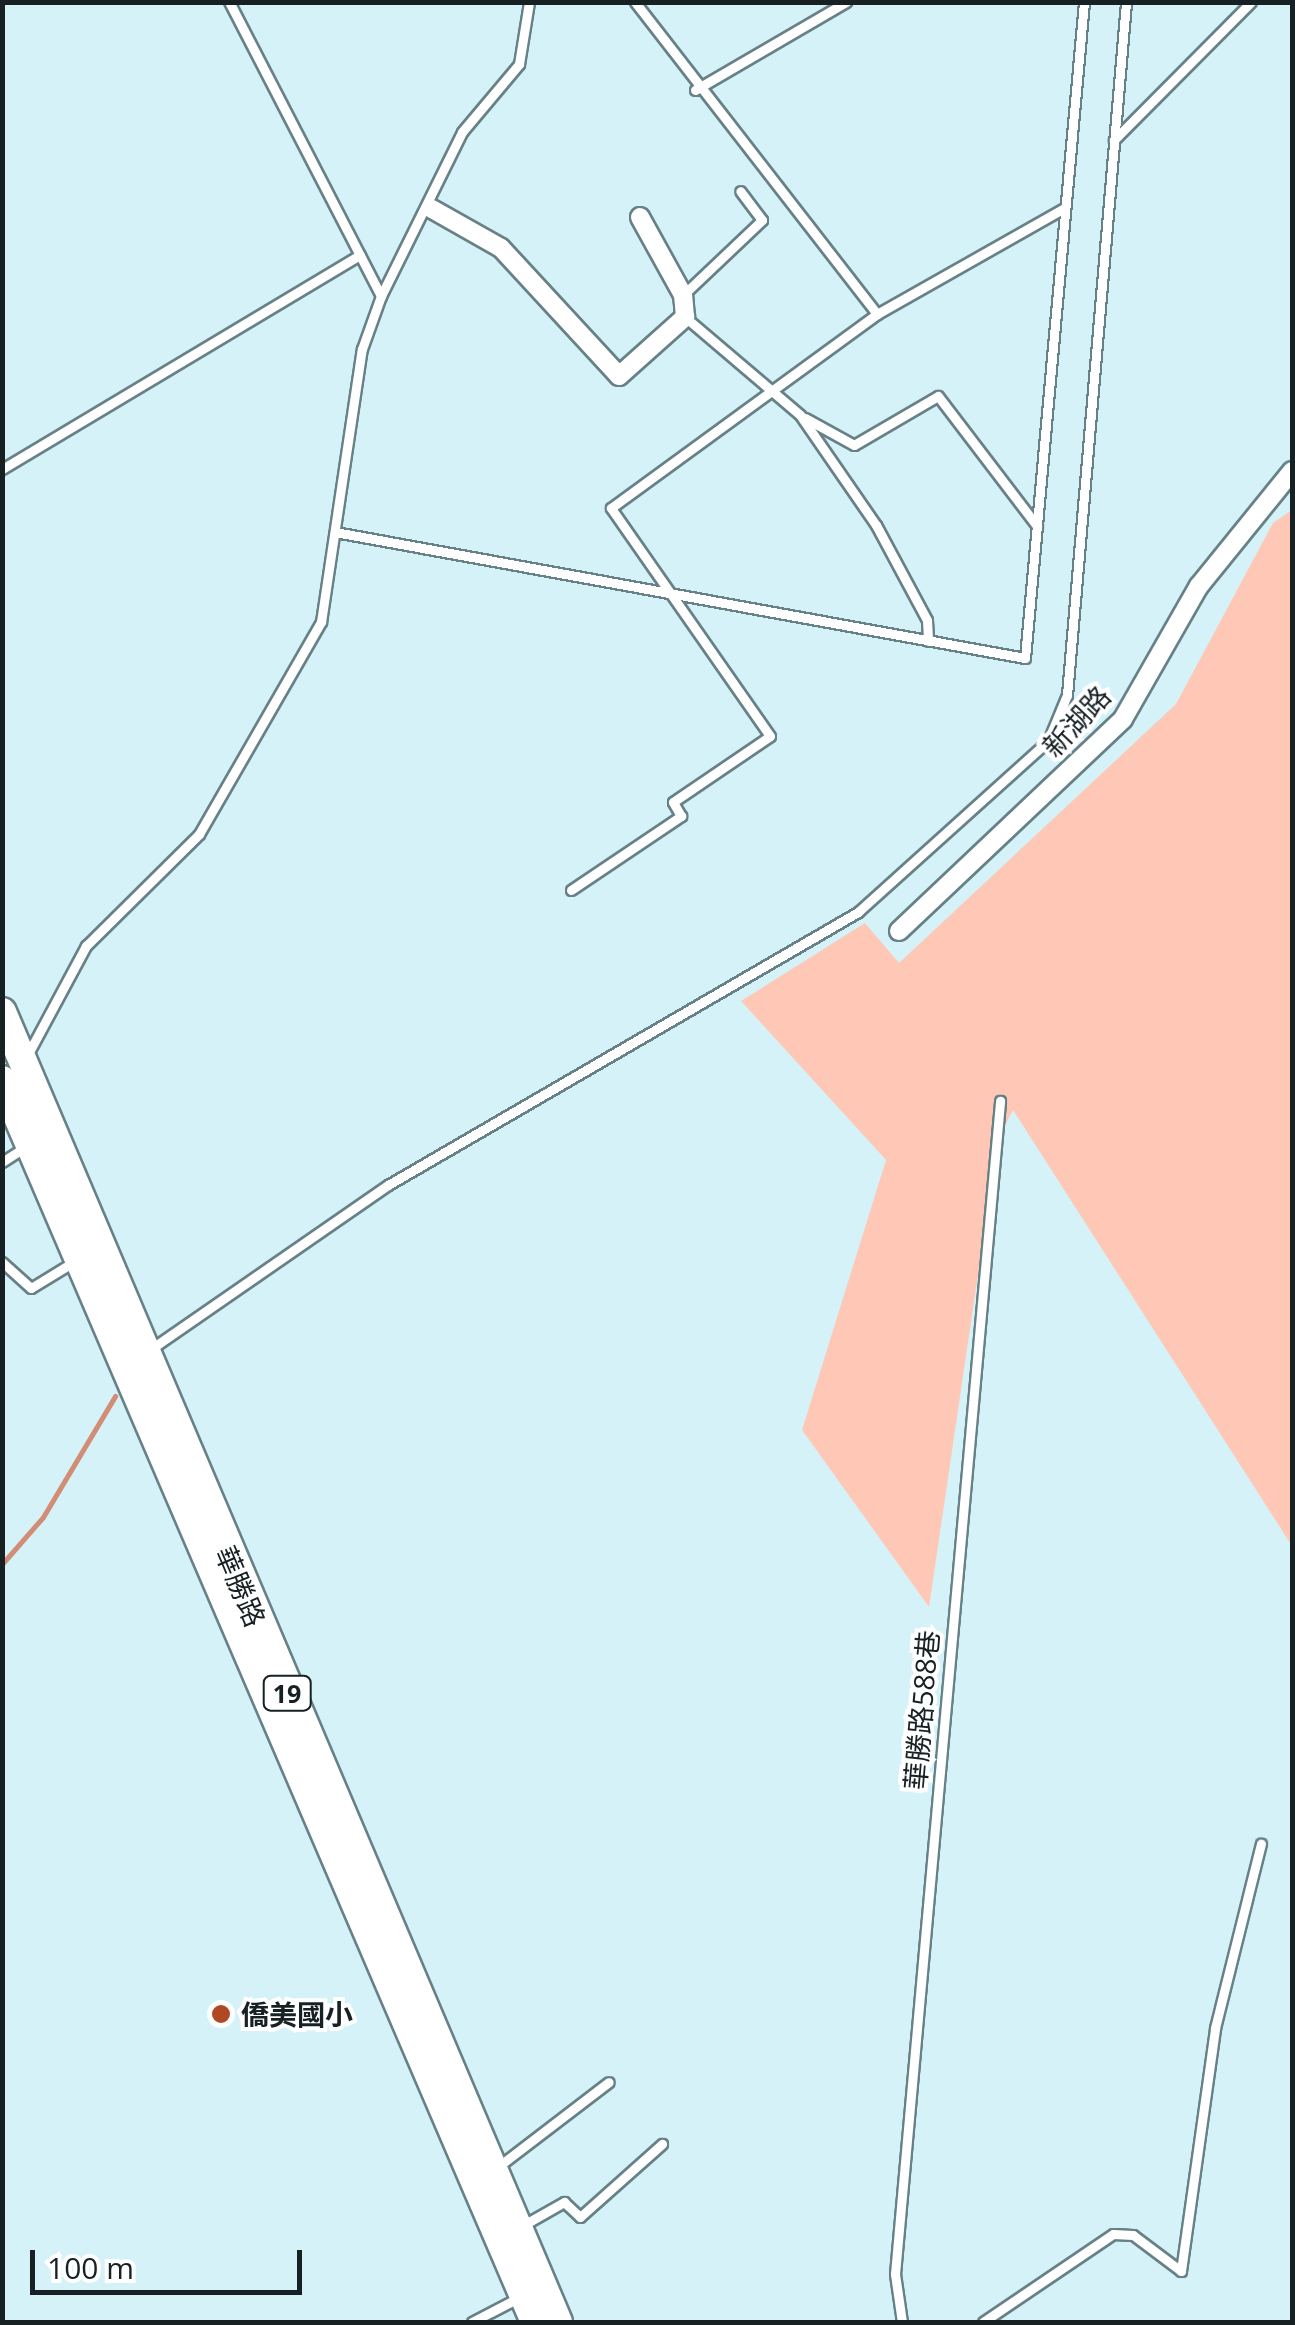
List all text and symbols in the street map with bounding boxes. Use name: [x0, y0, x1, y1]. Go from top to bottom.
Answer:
street label: 新湖路: [1035, 679, 1117, 763]
street label: 華勝路: [209, 1541, 273, 1631]
street label: 華勝路588巷: [897, 1629, 945, 1791]
road number: 19: [262, 1673, 312, 1713]
place label: 僑美國小: [241, 1997, 353, 2031]
marker: 僑美國小: [210, 2003, 232, 2025]
scale bar: [35, 2230, 308, 2292]
text: 100 m: [47, 2247, 134, 2288]

